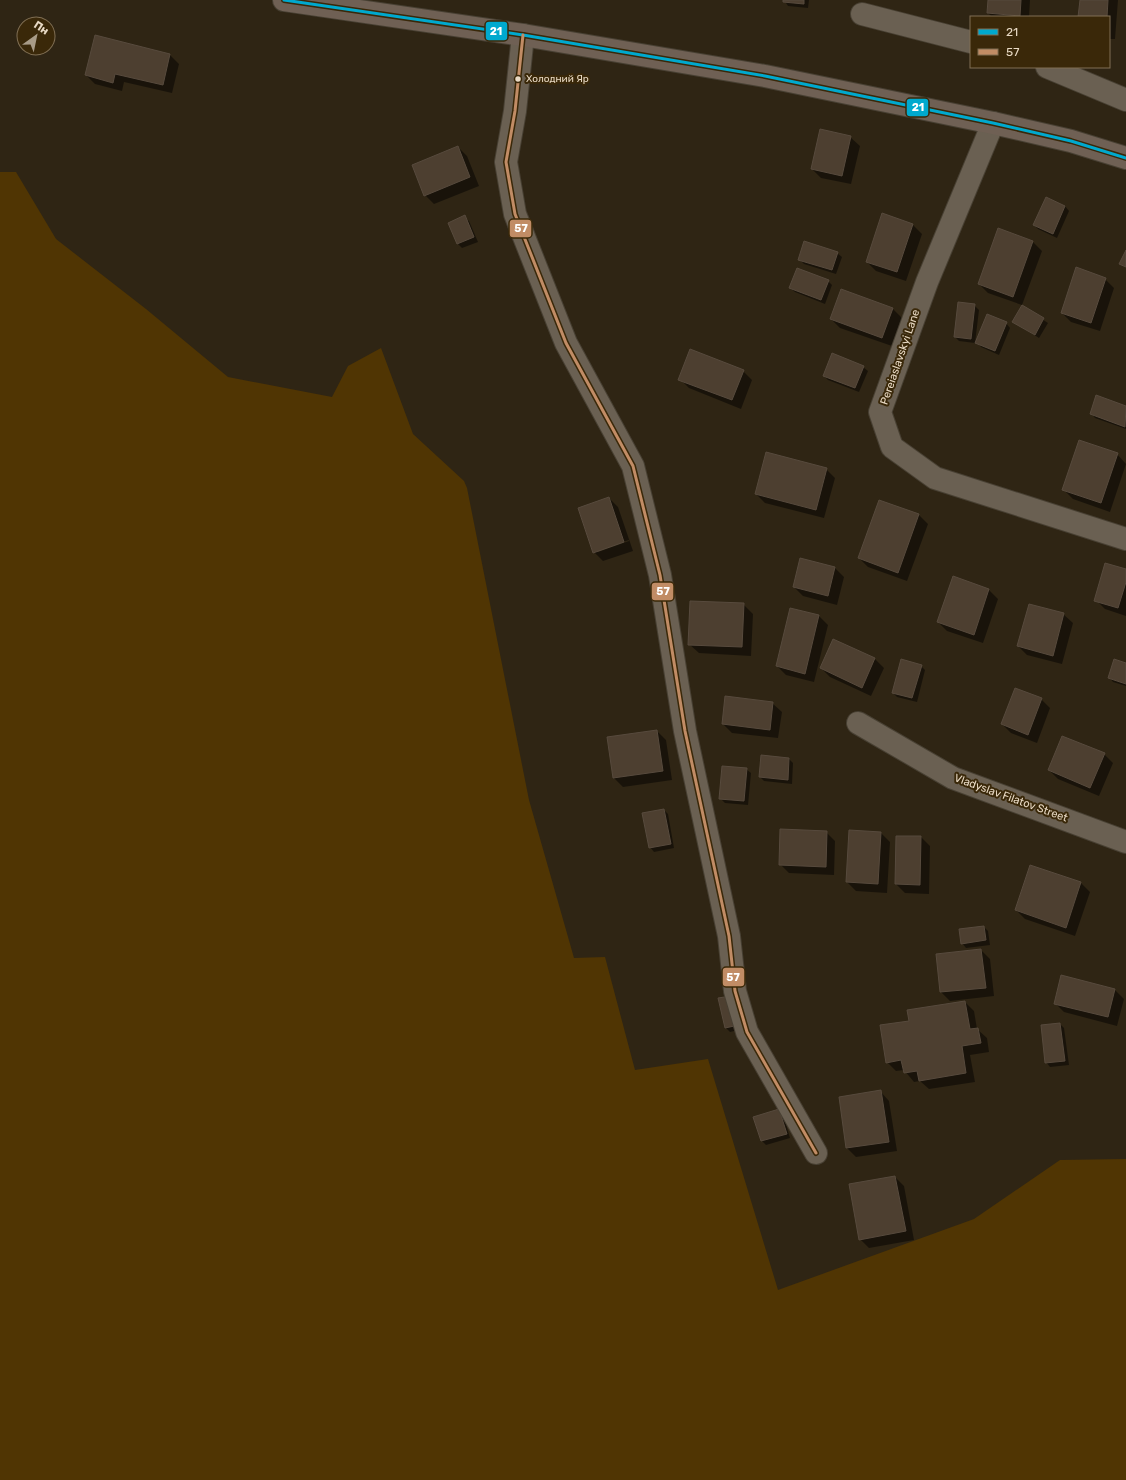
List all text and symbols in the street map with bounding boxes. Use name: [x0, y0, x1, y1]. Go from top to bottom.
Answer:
north arrow: [16, 16, 56, 56]
legend: [970, 16, 1110, 68]
text: Пн: [31, 18, 51, 38]
line badge: 21: [485, 21, 508, 41]
text: 21: [490, 25, 502, 38]
text: 21: [1006, 25, 1018, 39]
text: 57: [1006, 45, 1019, 59]
place label: Холодний Яр: [526, 73, 589, 85]
marker: Холодний Яр: [513, 74, 523, 84]
line badge: 21: [906, 98, 929, 117]
text: 21: [912, 101, 924, 114]
line badge: 57: [509, 219, 532, 238]
text: 57: [514, 222, 528, 235]
street label: Pereiaslavskyi Lane: [878, 308, 922, 406]
line badge: 57: [651, 582, 674, 601]
text: 57: [656, 585, 670, 598]
street label: Vladyslav Filatov Street: [953, 771, 1070, 825]
line badge: 57: [722, 967, 745, 987]
text: 57: [726, 971, 740, 984]

